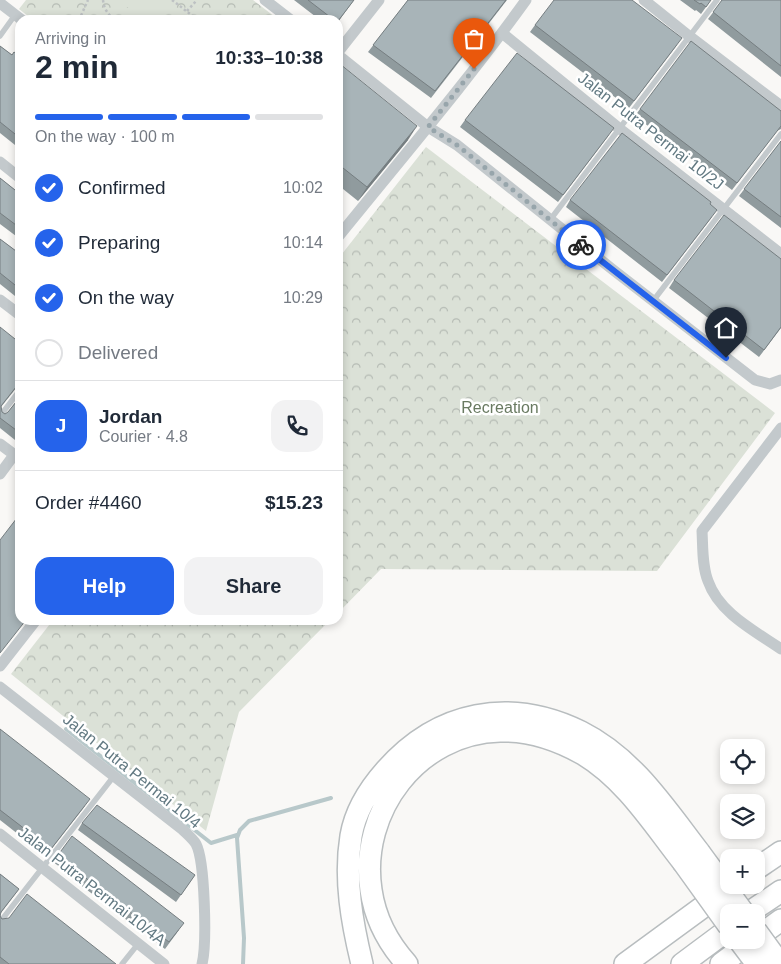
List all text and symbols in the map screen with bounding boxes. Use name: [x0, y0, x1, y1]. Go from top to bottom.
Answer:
pin: [453, 18, 495, 69]
icon: bag: [460, 25, 488, 53]
text: Arriving in: [35, 30, 106, 47]
text: 10:33–10:38: [215, 47, 323, 68]
text: 2 min: [35, 49, 119, 85]
street label: Jalan Putra Permai 10/2J: [575, 69, 727, 193]
text: On the way · 100 m: [35, 128, 175, 145]
icon: check: [35, 174, 63, 202]
text: Confirmed: [78, 177, 166, 198]
text: 10:02: [283, 179, 323, 196]
courier: [556, 220, 606, 270]
icon: check: [35, 229, 63, 257]
icon: bike: [567, 231, 595, 259]
text: Preparing: [78, 232, 160, 253]
text: 10:14: [283, 234, 323, 251]
icon: check: [35, 284, 63, 312]
text: On the way: [78, 287, 174, 308]
text: 10:29: [283, 289, 323, 306]
pin: [705, 307, 747, 358]
icon: home: [712, 314, 740, 342]
text: Delivered: [78, 342, 158, 363]
park label: Recreation: [461, 399, 539, 416]
button: phone: [271, 400, 323, 452]
text: Jordan: [99, 406, 162, 427]
text: J: [56, 415, 66, 436]
text: Courier · 4.8: [99, 428, 188, 445]
text: Order #4460: [35, 492, 142, 513]
text: $15.23: [265, 492, 323, 513]
button: Help: [35, 557, 174, 615]
button: Share: [184, 557, 323, 615]
street label: Jalan Putra Permai 10/4: [60, 710, 204, 832]
map controls: [720, 739, 765, 949]
button: locate: [720, 739, 765, 784]
button: layers: [720, 794, 765, 839]
street label: Jalan Putra Permai 10/4A: [15, 823, 169, 949]
button: +: [720, 849, 765, 894]
button: −: [720, 904, 765, 949]

